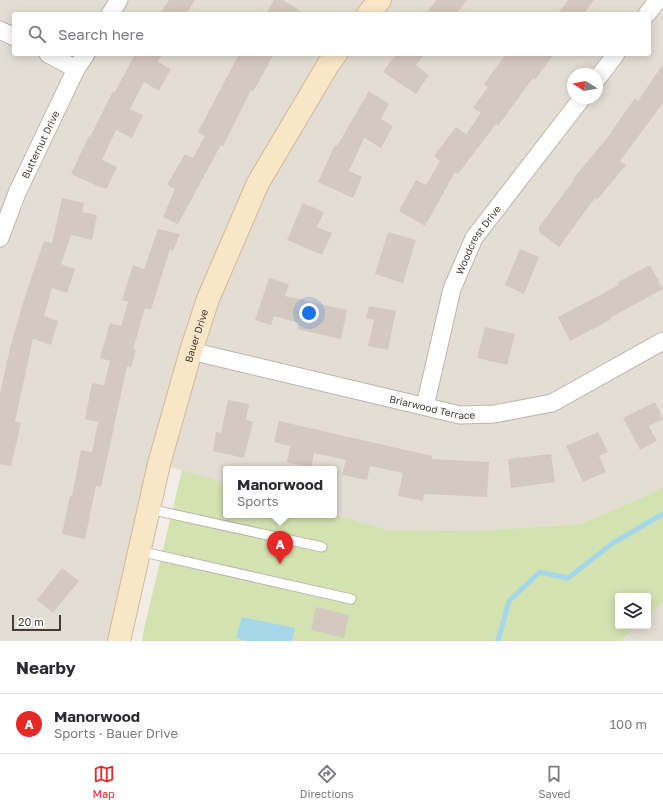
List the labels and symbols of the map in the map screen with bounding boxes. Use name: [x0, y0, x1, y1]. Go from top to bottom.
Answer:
north arrow: [567, 68, 603, 104]
street label: Butternut Drive: [19, 108, 62, 180]
street label: Woodcrest Drive: [453, 203, 503, 276]
your location: [299, 303, 319, 323]
street label: Bauer Drive: [182, 307, 210, 364]
street label: Briarwood Terrace: [388, 392, 476, 421]
pin: A: [267, 531, 293, 564]
scale bar: [12, 613, 61, 632]

